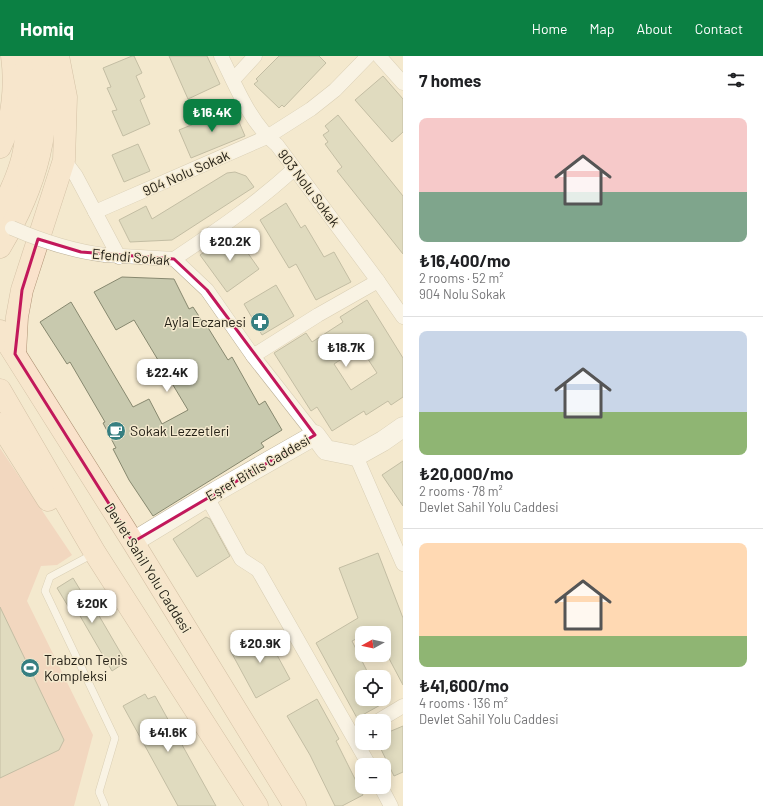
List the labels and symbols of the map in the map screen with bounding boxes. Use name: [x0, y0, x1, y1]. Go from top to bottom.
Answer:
pin: ₺16.4K: [179, 99, 245, 133]
street label: 904 Nolu Sokak: [140, 146, 232, 199]
street label: 903 Nolu Sokak: [275, 146, 344, 230]
pin: ₺20.2K: [197, 228, 263, 262]
street label: Efendi Sokak: [91, 245, 171, 268]
pharmacy icon: Ayla Eczanesi: [249, 311, 271, 333]
place label: Ayla Eczanesi: [164, 313, 246, 330]
pin: ₺18.7K: [313, 334, 379, 368]
pin: ₺22.4K: [134, 359, 200, 393]
cafe icon: Sokak Lezzetleri: [105, 420, 127, 442]
place label: Sokak Lezzetleri: [130, 422, 229, 439]
street label: Eşref Bitlis Caddesi: [203, 431, 313, 504]
street label: Devlet Sahil Yolu Caddesi: [101, 500, 195, 636]
pin: ₺20K: [68, 590, 116, 624]
north arrow: [355, 626, 391, 662]
pin: ₺20.9K: [227, 630, 293, 664]
place label: Trabzon Tenis Kompleksi: [44, 651, 128, 684]
sports icon: Trabzon Tenis Kompleksi: [19, 657, 41, 679]
pin: ₺41.6K: [135, 719, 201, 753]

